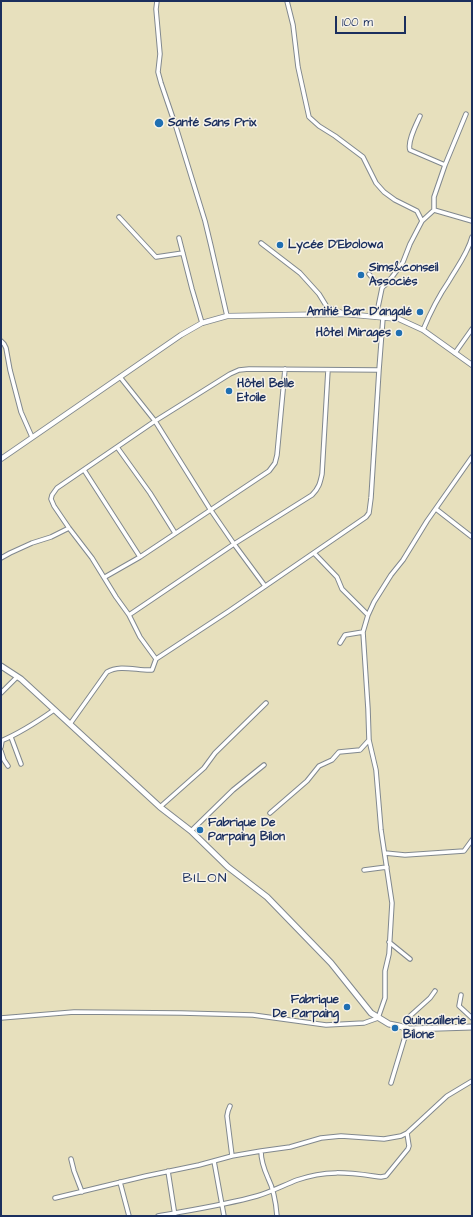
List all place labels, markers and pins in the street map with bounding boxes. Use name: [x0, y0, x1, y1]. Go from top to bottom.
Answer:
place label: Santé Sans Prix: [168, 116, 256, 130]
marker: Santé Sans Prix: [153, 117, 165, 129]
place label: Lycée D’Ebolowa: [288, 238, 383, 252]
marker: Lycée D’Ebolowa: [275, 240, 285, 250]
place label: Sims&conseil Associés: [369, 261, 438, 289]
marker: Sims&conseil Associés: [356, 270, 366, 280]
place label: Amitié Bar D’angalé: [307, 305, 412, 319]
marker: Amitié Bar D’angalé: [415, 307, 425, 317]
place label: Hôtel Mirages: [316, 326, 391, 340]
marker: Hôtel Mirages: [394, 328, 404, 338]
place label: Hôtel Belle Etoile: [237, 377, 294, 405]
marker: Hôtel Belle Etoile: [224, 386, 234, 396]
place label: Fabrique De Parpaing Bilon: [208, 816, 285, 844]
marker: Fabrique De Parpaing Bilon: [195, 825, 205, 835]
place label: Fabrique De Parpaing: [273, 993, 339, 1021]
marker: Fabrique De Parpaing: [342, 1002, 352, 1012]
place label: Quincaillerie Bilone: [403, 1014, 466, 1042]
marker: Quincaillerie Bilone: [390, 1023, 400, 1033]

